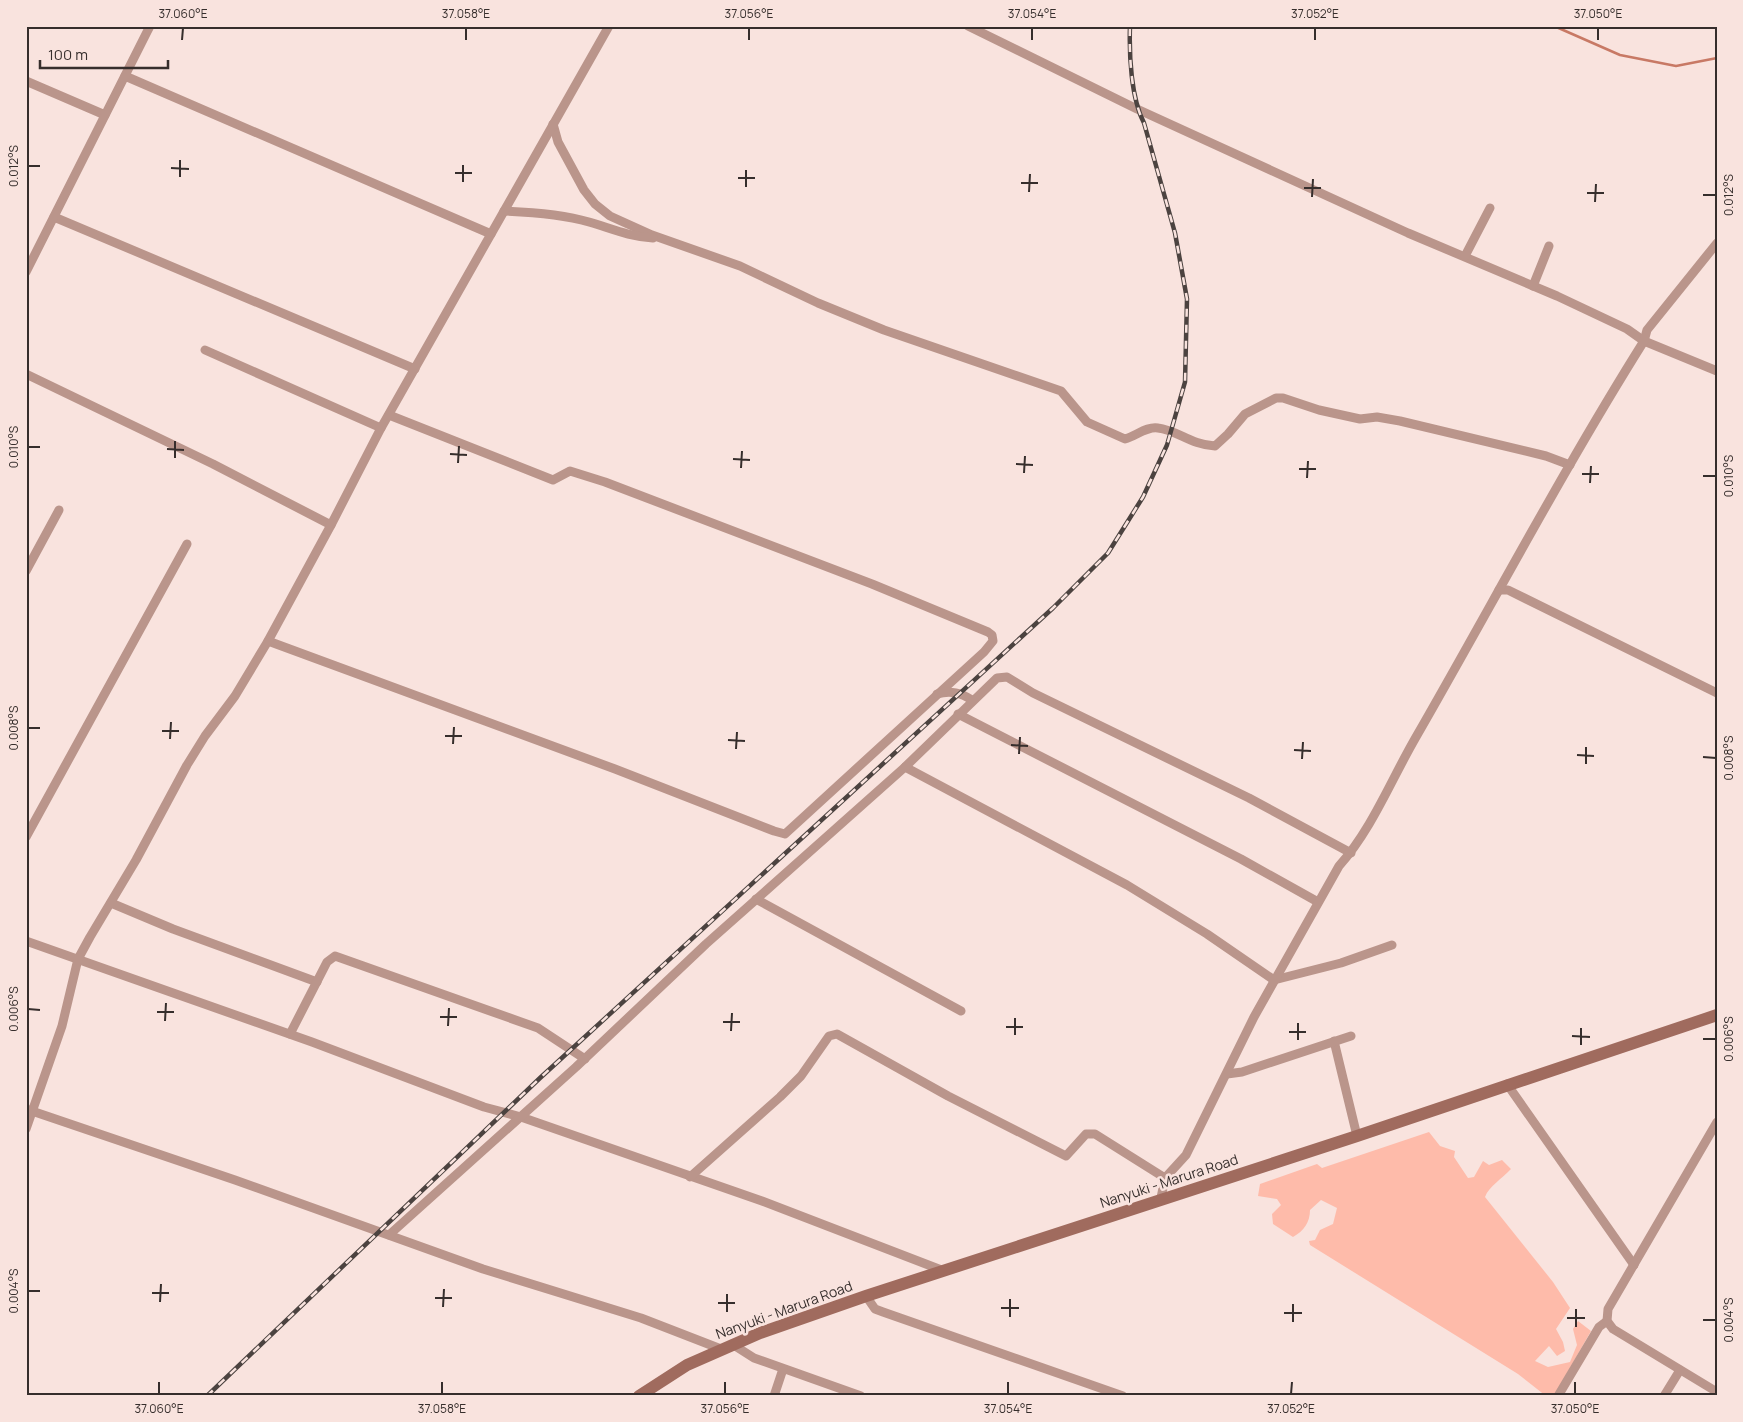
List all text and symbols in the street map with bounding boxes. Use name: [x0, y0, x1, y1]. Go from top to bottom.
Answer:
text: 37.060°E: [158, 5, 208, 22]
text: 37.058°E: [442, 5, 490, 22]
text: 37.056°E: [725, 5, 774, 22]
text: 37.054°E: [1008, 5, 1056, 22]
text: 37.052°E: [1291, 5, 1339, 22]
text: 37.050°E: [1574, 5, 1623, 22]
scale bar: [40, 38, 168, 70]
text: 100 m: [48, 44, 88, 65]
text: 0.012°S: [5, 145, 22, 187]
text: 0.012°S: [1720, 174, 1737, 216]
text: 0.010°S: [5, 426, 22, 468]
text: 0.010°S: [1720, 455, 1737, 497]
text: 0.008°S: [5, 706, 22, 750]
text: 0.008°S: [1720, 736, 1737, 780]
text: 0.006°S: [5, 986, 22, 1032]
text: 0.006°S: [1720, 1016, 1737, 1062]
street label: Nanyuki - Marura Road: [1097, 1149, 1240, 1212]
text: 0.004°S: [5, 1269, 22, 1313]
street label: Nanyuki - Marura Road: [713, 1276, 855, 1343]
text: 0.004°S: [1720, 1298, 1737, 1342]
text: 37.060°E: [134, 1400, 184, 1417]
text: 37.058°E: [418, 1400, 466, 1417]
text: 37.056°E: [701, 1400, 750, 1417]
text: 37.054°E: [984, 1400, 1032, 1417]
text: 37.052°E: [1267, 1400, 1315, 1417]
text: 37.050°E: [1551, 1400, 1600, 1417]

